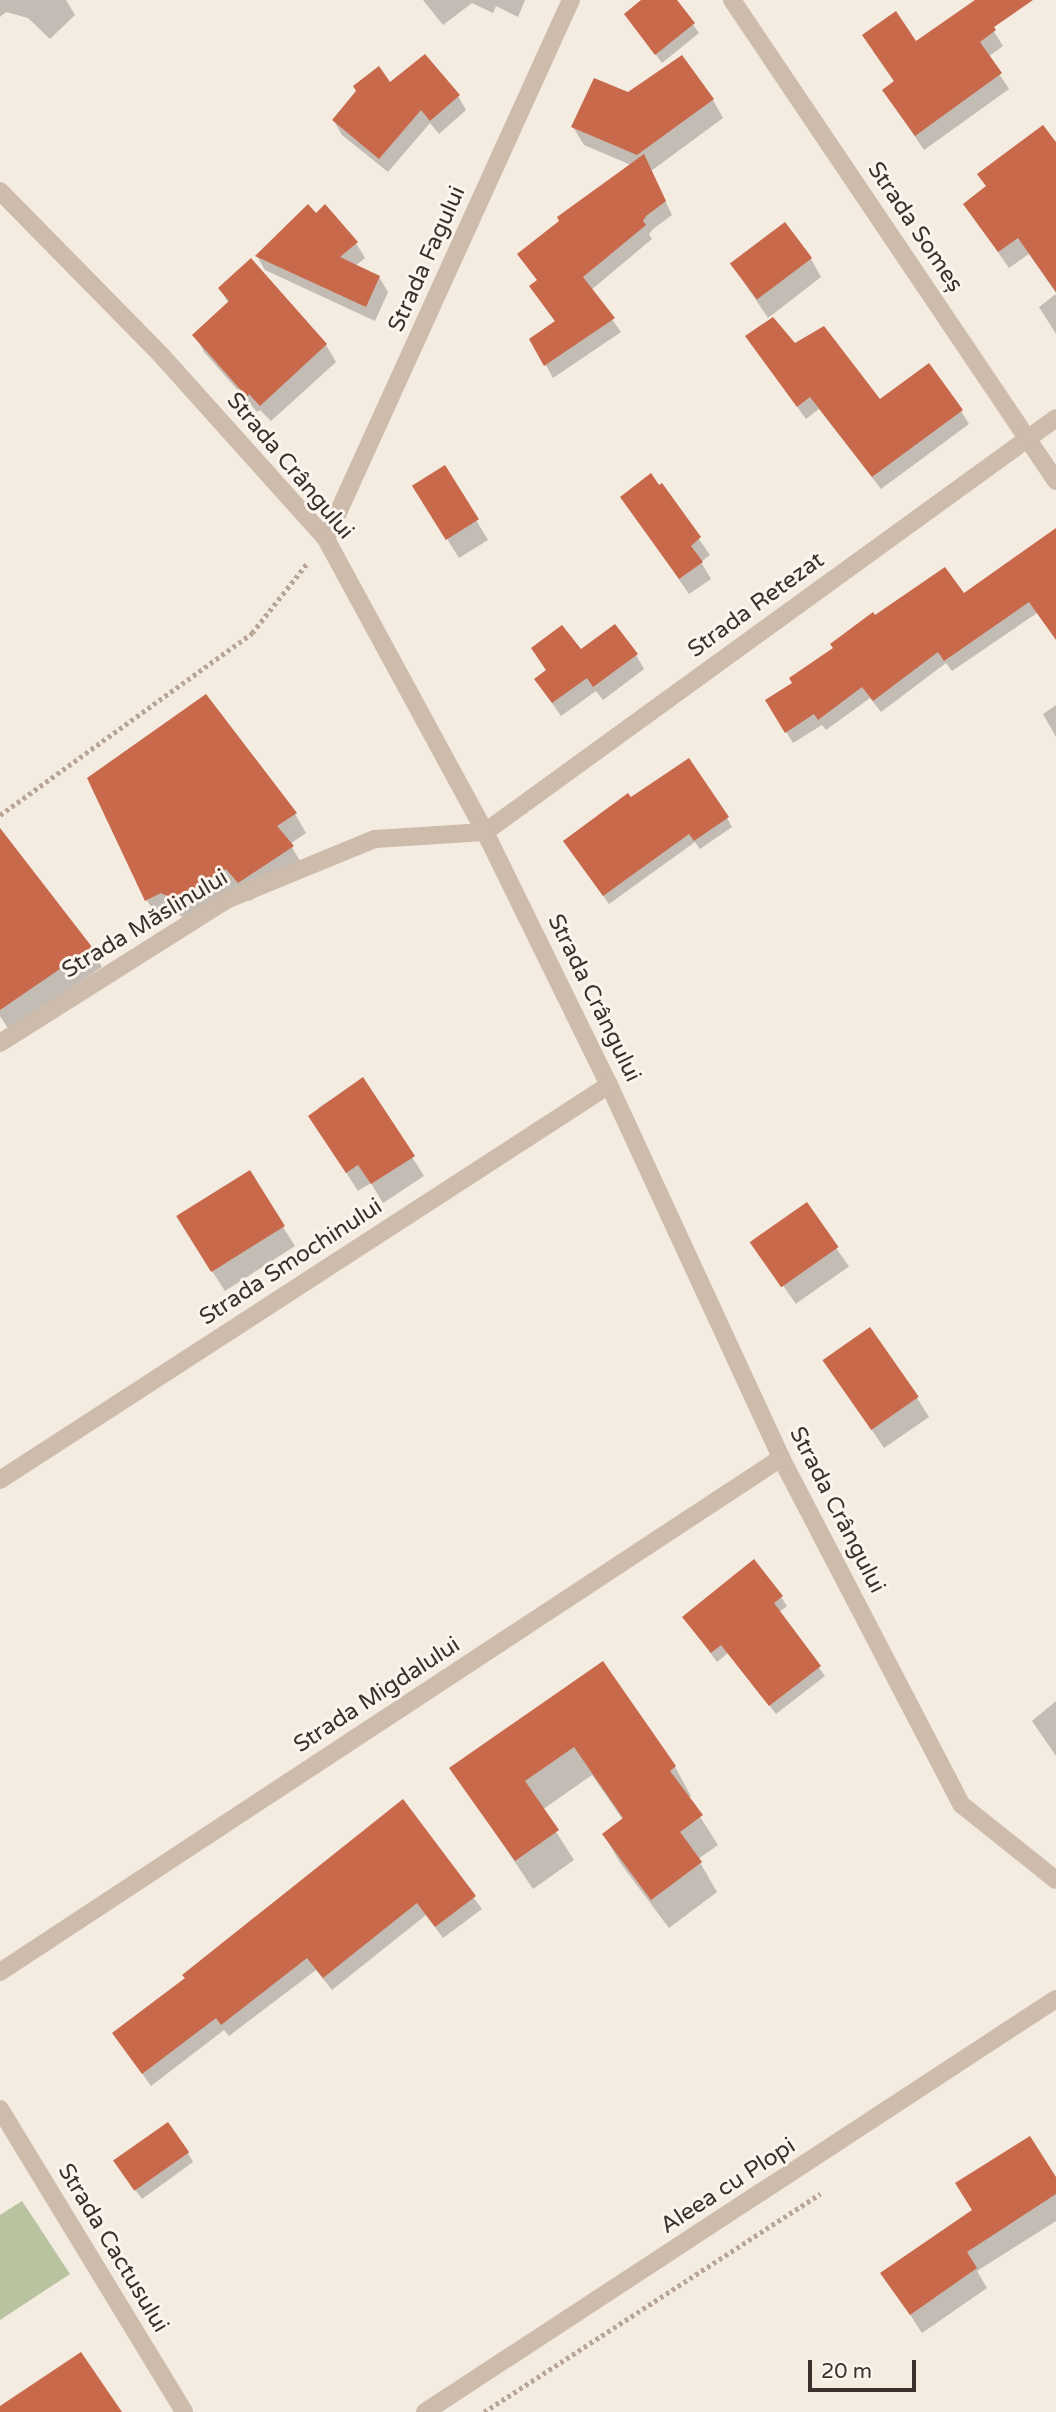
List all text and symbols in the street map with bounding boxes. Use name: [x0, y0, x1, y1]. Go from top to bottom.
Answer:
street label: Strada Someș: [861, 157, 969, 297]
street label: Strada Fagului: [383, 182, 471, 336]
street label: Strada Crângului: [221, 387, 359, 545]
street label: Strada Retezat: [683, 546, 829, 664]
street label: Strada Măslinului: [57, 864, 233, 984]
street label: Strada Crângului: [541, 910, 647, 1086]
street label: Strada Smochinului: [195, 1193, 387, 1331]
street label: Strada Crângului: [783, 1422, 891, 1598]
street label: Strada Migdalului: [289, 1631, 465, 1759]
street label: Aleea cu Plopi: [655, 2132, 801, 2240]
street label: Strada Cactusului: [52, 2159, 174, 2337]
scale bar: [811, 2346, 920, 2390]
text: 20 m: [821, 2359, 872, 2384]

